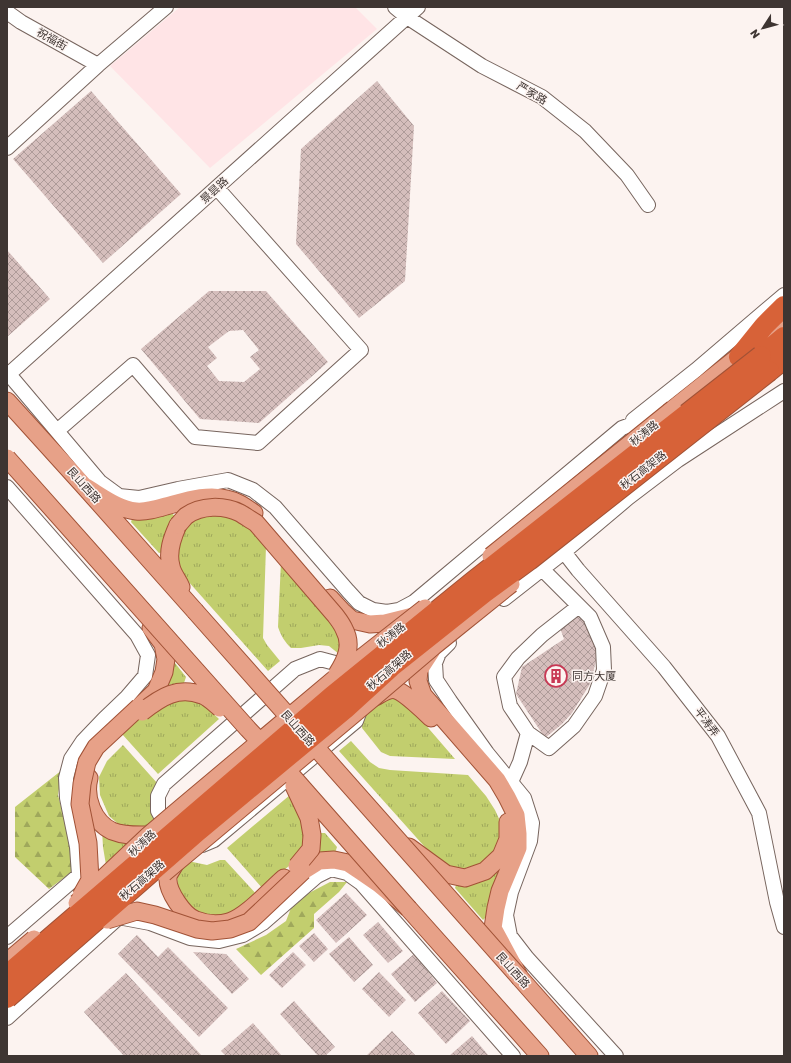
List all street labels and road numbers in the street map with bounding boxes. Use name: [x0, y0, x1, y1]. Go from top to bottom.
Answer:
street label: 祝福街: [34, 26, 69, 53]
street label: 严家路: [514, 80, 549, 107]
street label: 景昙路: [198, 175, 231, 206]
street label: 秋涛路: [627, 418, 661, 449]
street label: 秋石高架路: [618, 448, 669, 492]
street label: 艮山西路: [64, 465, 103, 506]
street label: 秋涛路: [374, 620, 408, 651]
street label: 秋石高架路: [364, 647, 414, 693]
street label: 平涛弄: [691, 705, 722, 739]
street label: 艮山西路: [278, 708, 317, 749]
street label: 秋涛路: [126, 827, 159, 859]
street label: 秋石高架路: [117, 857, 167, 903]
street label: 艮山西路: [493, 950, 532, 991]

